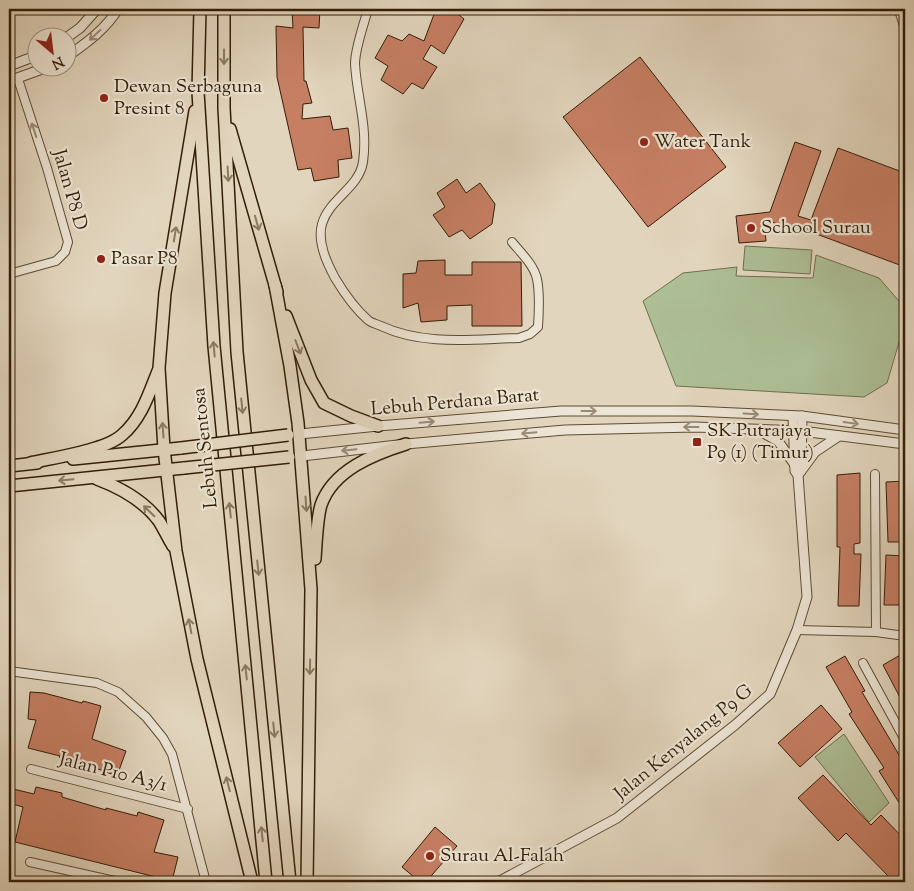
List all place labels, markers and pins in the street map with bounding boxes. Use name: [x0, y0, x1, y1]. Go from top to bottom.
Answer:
place label: Dewan Serbaguna Presint 8: [114, 74, 262, 123]
marker: Dewan Serbaguna Presint 8: [98, 92, 110, 104]
place label: Water Tank: [654, 129, 752, 156]
marker: Water Tank: [638, 136, 650, 148]
place label: School Surau: [761, 215, 871, 242]
marker: School Surau: [745, 222, 757, 234]
place label: Pasar P8: [111, 246, 178, 273]
marker: Pasar P8: [95, 253, 107, 265]
place label: SK Putrajaya P9 (1) (Timur): [707, 418, 814, 467]
marker: SK Putrajaya P9 (1) (Timur): [691, 436, 703, 448]
place label: Surau Al-Falah: [440, 843, 564, 870]
marker: Surau Al-Falah: [424, 850, 436, 862]

